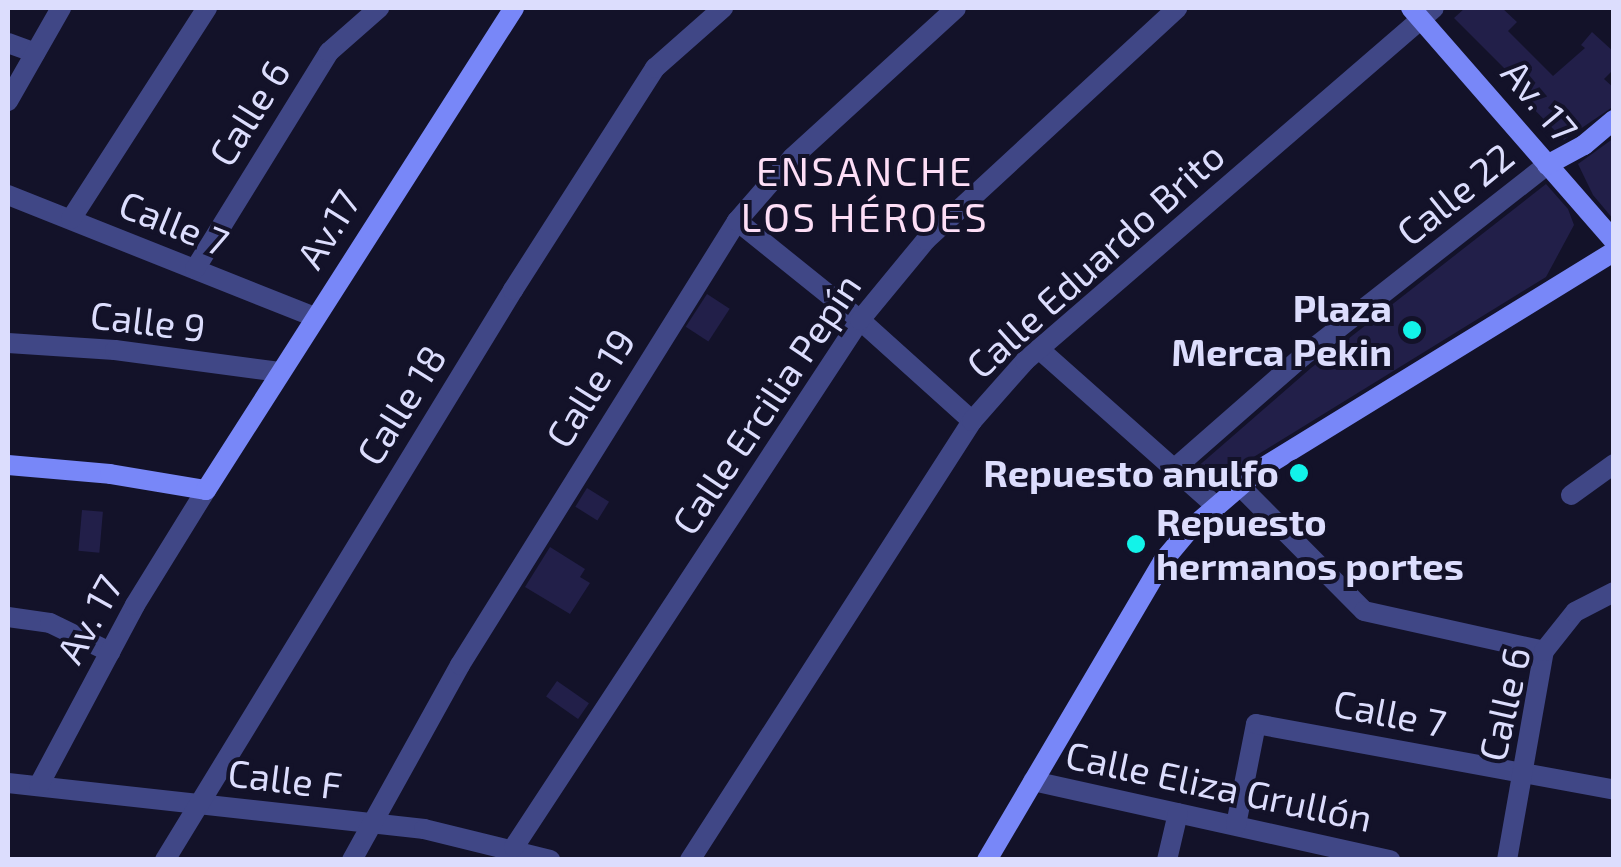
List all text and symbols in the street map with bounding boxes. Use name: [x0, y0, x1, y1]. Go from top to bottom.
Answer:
street label: Av. 17: [1492, 51, 1588, 151]
street label: Calle 6: [199, 52, 299, 174]
street label: Calle Eduardo Brito: [957, 132, 1233, 388]
street label: Calle 22: [1388, 133, 1522, 255]
district label: ENSANCHE LOS HÉROES: [741, 146, 989, 240]
street label: Calle 7: [113, 181, 235, 265]
street label: Av.17: [287, 182, 369, 276]
street label: Calle Ercilia Pepín: [662, 265, 870, 543]
place label: Plaza Merca Pekin: [1171, 285, 1392, 374]
street label: Calle 9: [88, 291, 208, 351]
marker: Plaza Merca Pekin: [1401, 319, 1423, 341]
street label: Calle 19: [536, 320, 644, 456]
street label: Calle 18: [347, 337, 455, 473]
place label: Repuesto anulfo: [983, 450, 1279, 496]
marker: Repuesto anulfo: [1288, 462, 1310, 484]
place label: Repuesto hermanos portes: [1156, 499, 1464, 588]
marker: Repuesto hermanos portes: [1125, 533, 1147, 555]
street label: Av. 17: [46, 567, 132, 671]
street label: Calle 6: [1469, 642, 1539, 766]
street label: Calle 7: [1330, 680, 1450, 746]
street label: Calle Eliza Grullón: [1062, 731, 1376, 841]
street label: Calle F: [225, 749, 345, 809]

